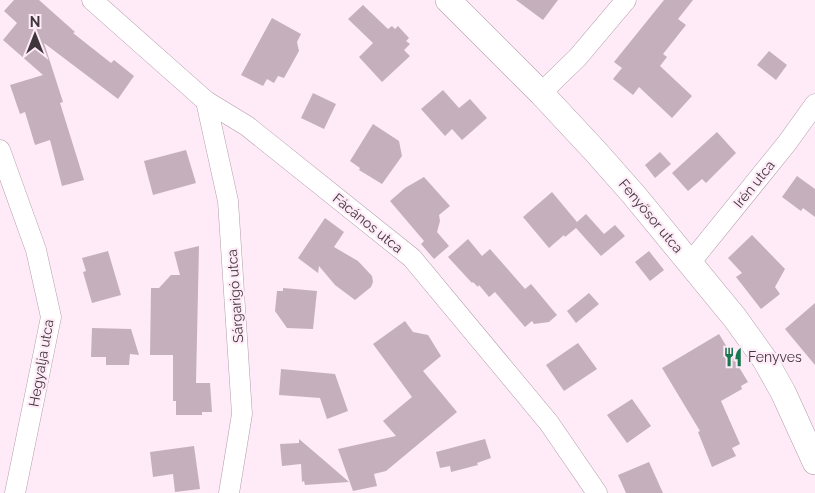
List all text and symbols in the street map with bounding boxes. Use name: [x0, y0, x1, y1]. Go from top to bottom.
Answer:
north arrow: [10, 10, 60, 60]
text: N: [30, 14, 40, 30]
street label: Irén utca: [730, 157, 778, 211]
street label: Fenyősor utca: [616, 176, 686, 256]
street label: Fácános utca: [330, 190, 406, 256]
street label: Sárgarigó utca: [224, 249, 246, 343]
street label: Hegyalja utca: [25, 318, 57, 408]
restaurant icon: Fenyves: [722, 346, 744, 368]
place label: Fenyves: [748, 349, 802, 365]

